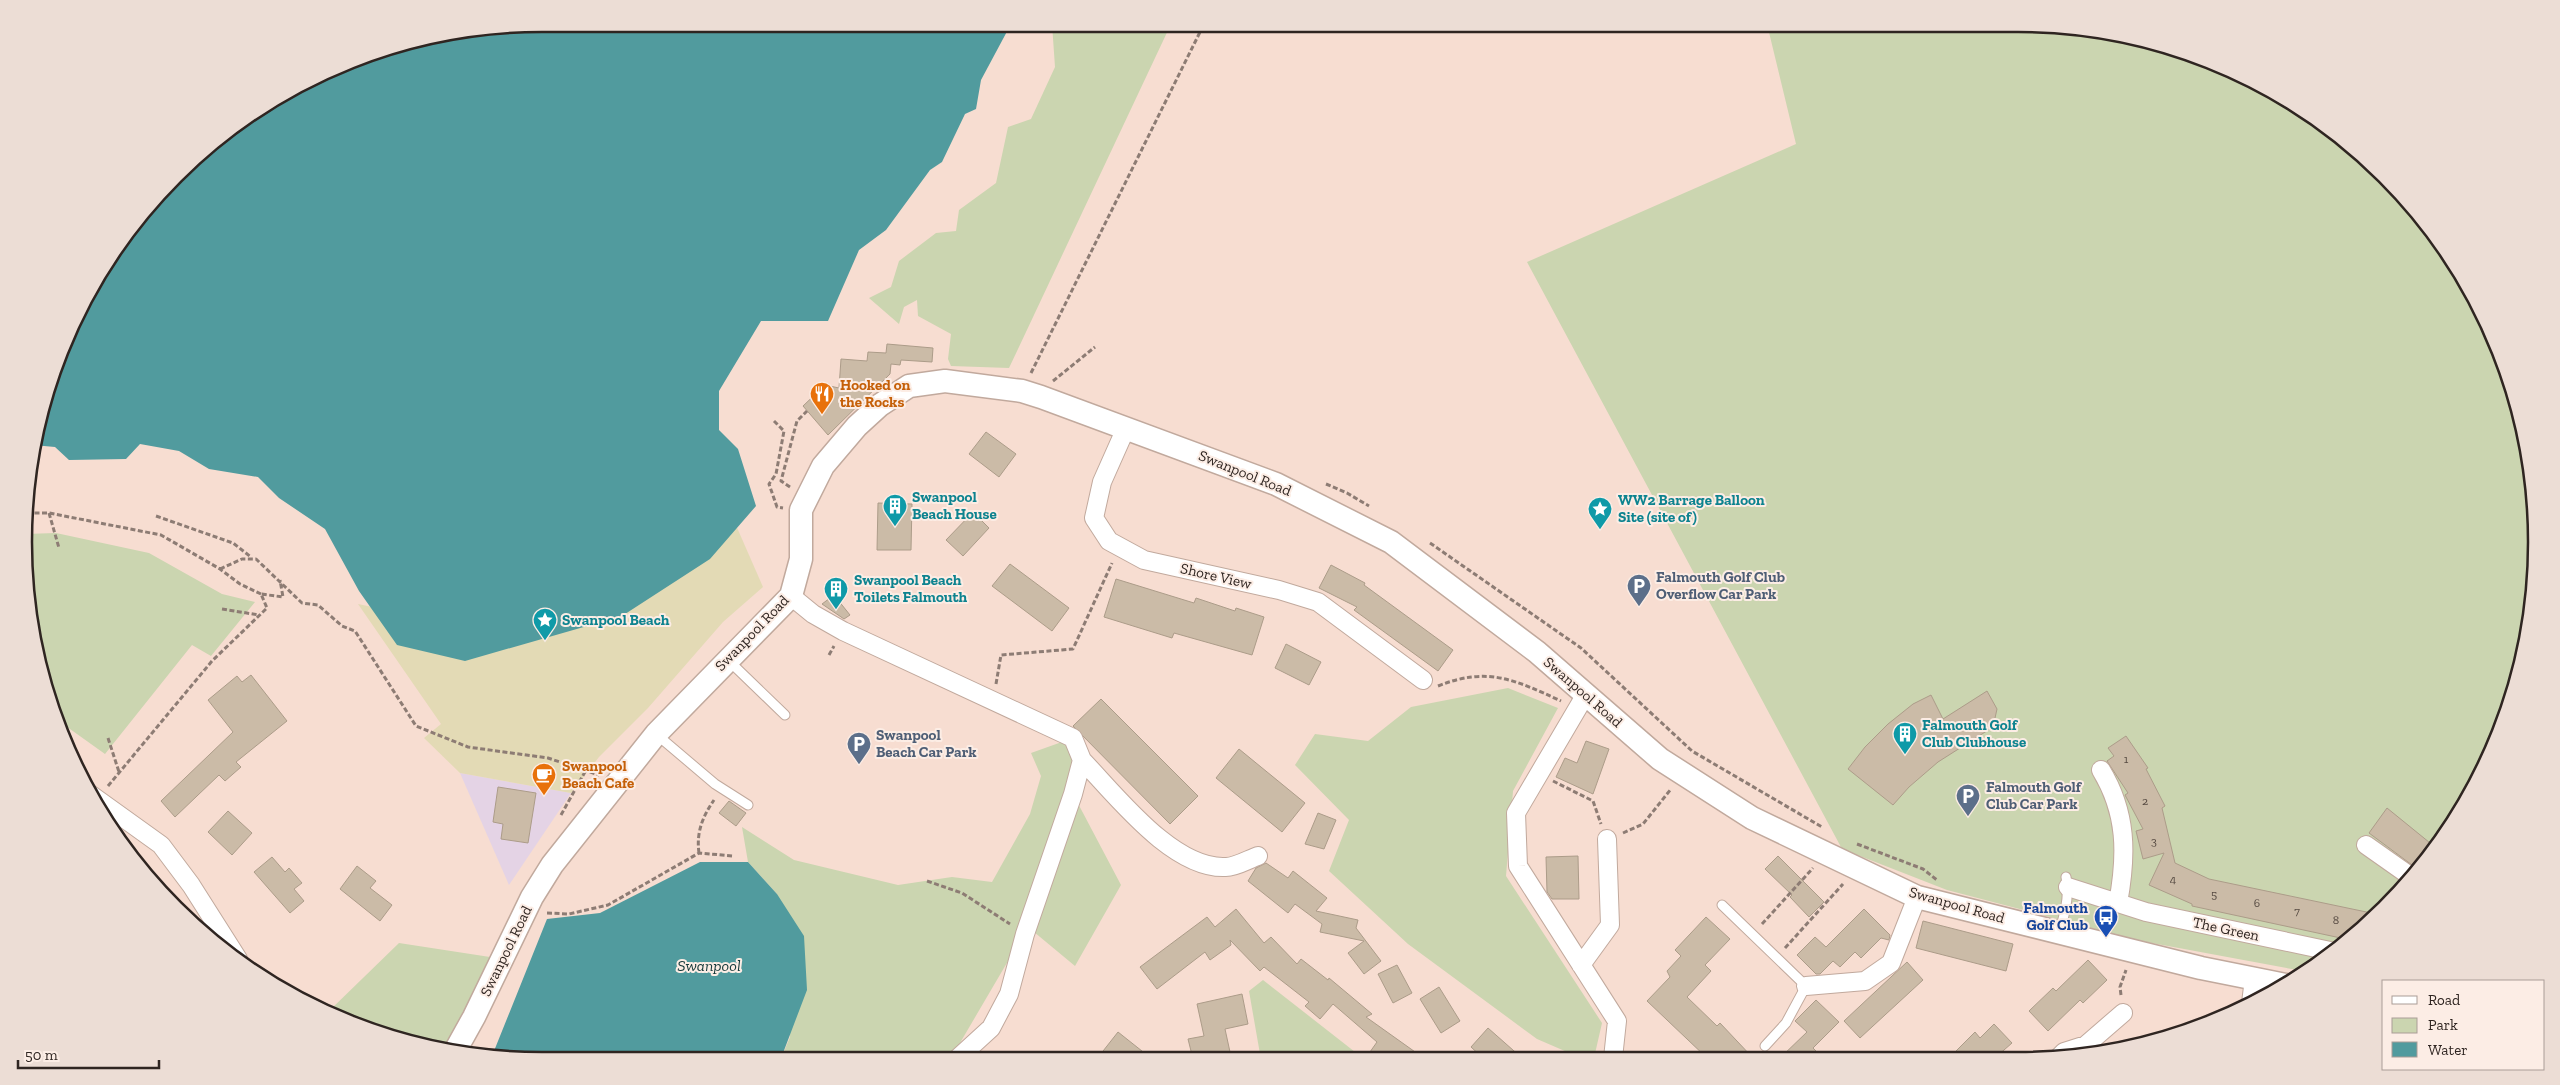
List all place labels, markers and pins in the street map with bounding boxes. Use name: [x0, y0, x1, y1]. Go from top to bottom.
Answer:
place label: Hooked on the Rocks: [840, 376, 910, 411]
restaurant icon: Hooked on the Rocks: [809, 381, 835, 415]
place label: Swanpool Beach House: [912, 488, 997, 523]
place label: WW2 Barrage Balloon Site (site of): [1618, 491, 1765, 526]
building icon: Swanpool Beach House: [882, 493, 908, 527]
place icon: WW2 Barrage Balloon Site (site of): [1587, 496, 1613, 530]
place label: Falmouth Golf Club Overflow Car Park: [1656, 568, 1785, 603]
place label: Swanpool Beach Toilets Falmouth: [854, 571, 968, 606]
parking icon: Falmouth Golf Club Overflow Car Park: [1626, 573, 1652, 607]
building icon: Swanpool Beach Toilets Falmouth: [823, 576, 849, 610]
place icon: Swanpool Beach: [532, 607, 558, 641]
place label: Swanpool Beach: [562, 611, 670, 629]
place label: Falmouth Golf Club Clubhouse: [1922, 716, 2026, 751]
building icon: Falmouth Golf Club Clubhouse: [1892, 721, 1918, 755]
place label: Swanpool Beach Car Park: [876, 726, 977, 761]
parking icon: Swanpool Beach Car Park: [846, 731, 872, 765]
place label: Swanpool Beach Cafe: [562, 757, 634, 792]
cafe icon: Swanpool Beach Cafe: [531, 762, 557, 796]
place label: Falmouth Golf Club Car Park: [1986, 778, 2083, 813]
parking icon: Falmouth Golf Club Car Park: [1955, 783, 1981, 817]
place label: Falmouth Golf Club: [2023, 899, 2088, 934]
bus stop icon: Falmouth Golf Club: [2093, 904, 2119, 938]

